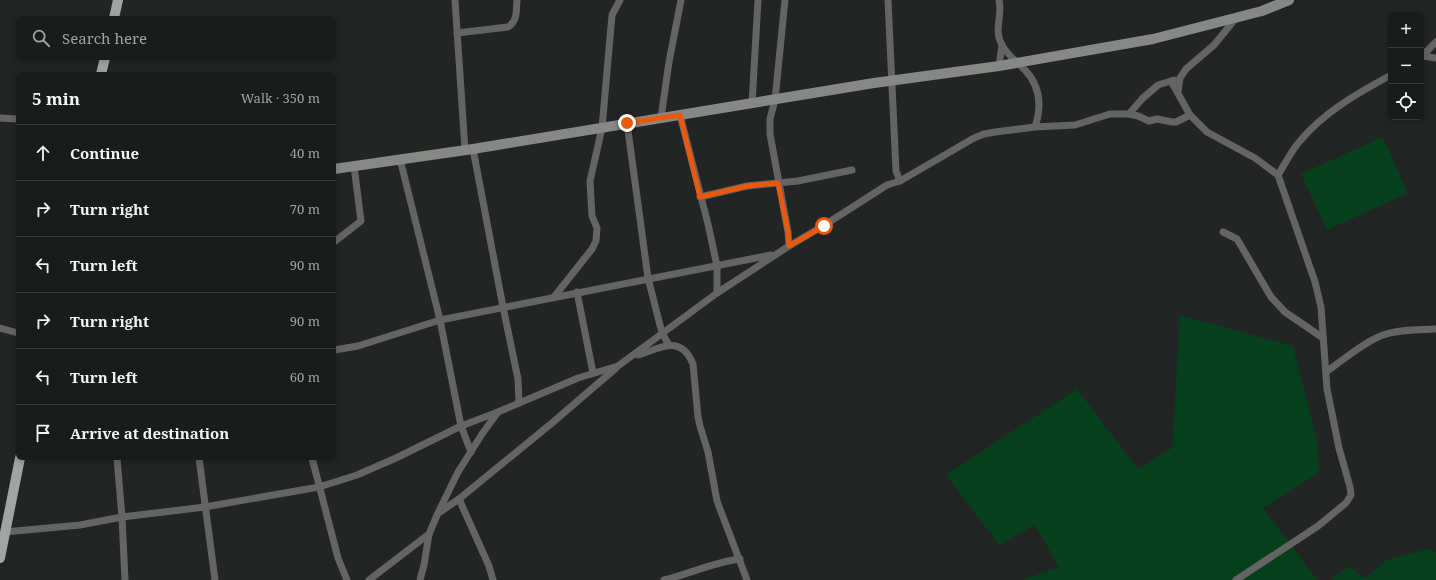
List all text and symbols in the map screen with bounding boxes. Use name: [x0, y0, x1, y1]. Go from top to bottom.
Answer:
map controls: [1388, 12, 1424, 120]
button: +: [1388, 12, 1424, 48]
search box: [16, 16, 336, 60]
icon: search: [30, 27, 52, 49]
text: Search here: [62, 28, 147, 48]
button: −: [1388, 48, 1424, 84]
button: locate: [1388, 84, 1424, 120]
text: 5 min: [32, 87, 80, 110]
text: Walk · 350 m: [241, 89, 320, 107]
route end: [618, 114, 636, 132]
icon: ahead: [32, 142, 54, 164]
text: Continue: [70, 143, 139, 163]
text: 40 m: [290, 144, 320, 162]
icon: right: [32, 198, 54, 220]
text: Turn right: [70, 199, 149, 219]
text: 70 m: [290, 200, 320, 218]
route start: [815, 217, 833, 235]
icon: left: [32, 254, 54, 276]
text: Turn left: [70, 255, 138, 275]
text: 90 m: [290, 256, 320, 274]
icon: right: [32, 310, 54, 332]
text: Turn right: [70, 311, 149, 331]
text: 90 m: [290, 312, 320, 330]
icon: left: [32, 366, 54, 388]
text: Turn left: [70, 367, 138, 387]
text: 60 m: [290, 368, 320, 386]
icon: arrive: [32, 422, 54, 444]
text: Arrive at destination: [70, 423, 229, 443]

